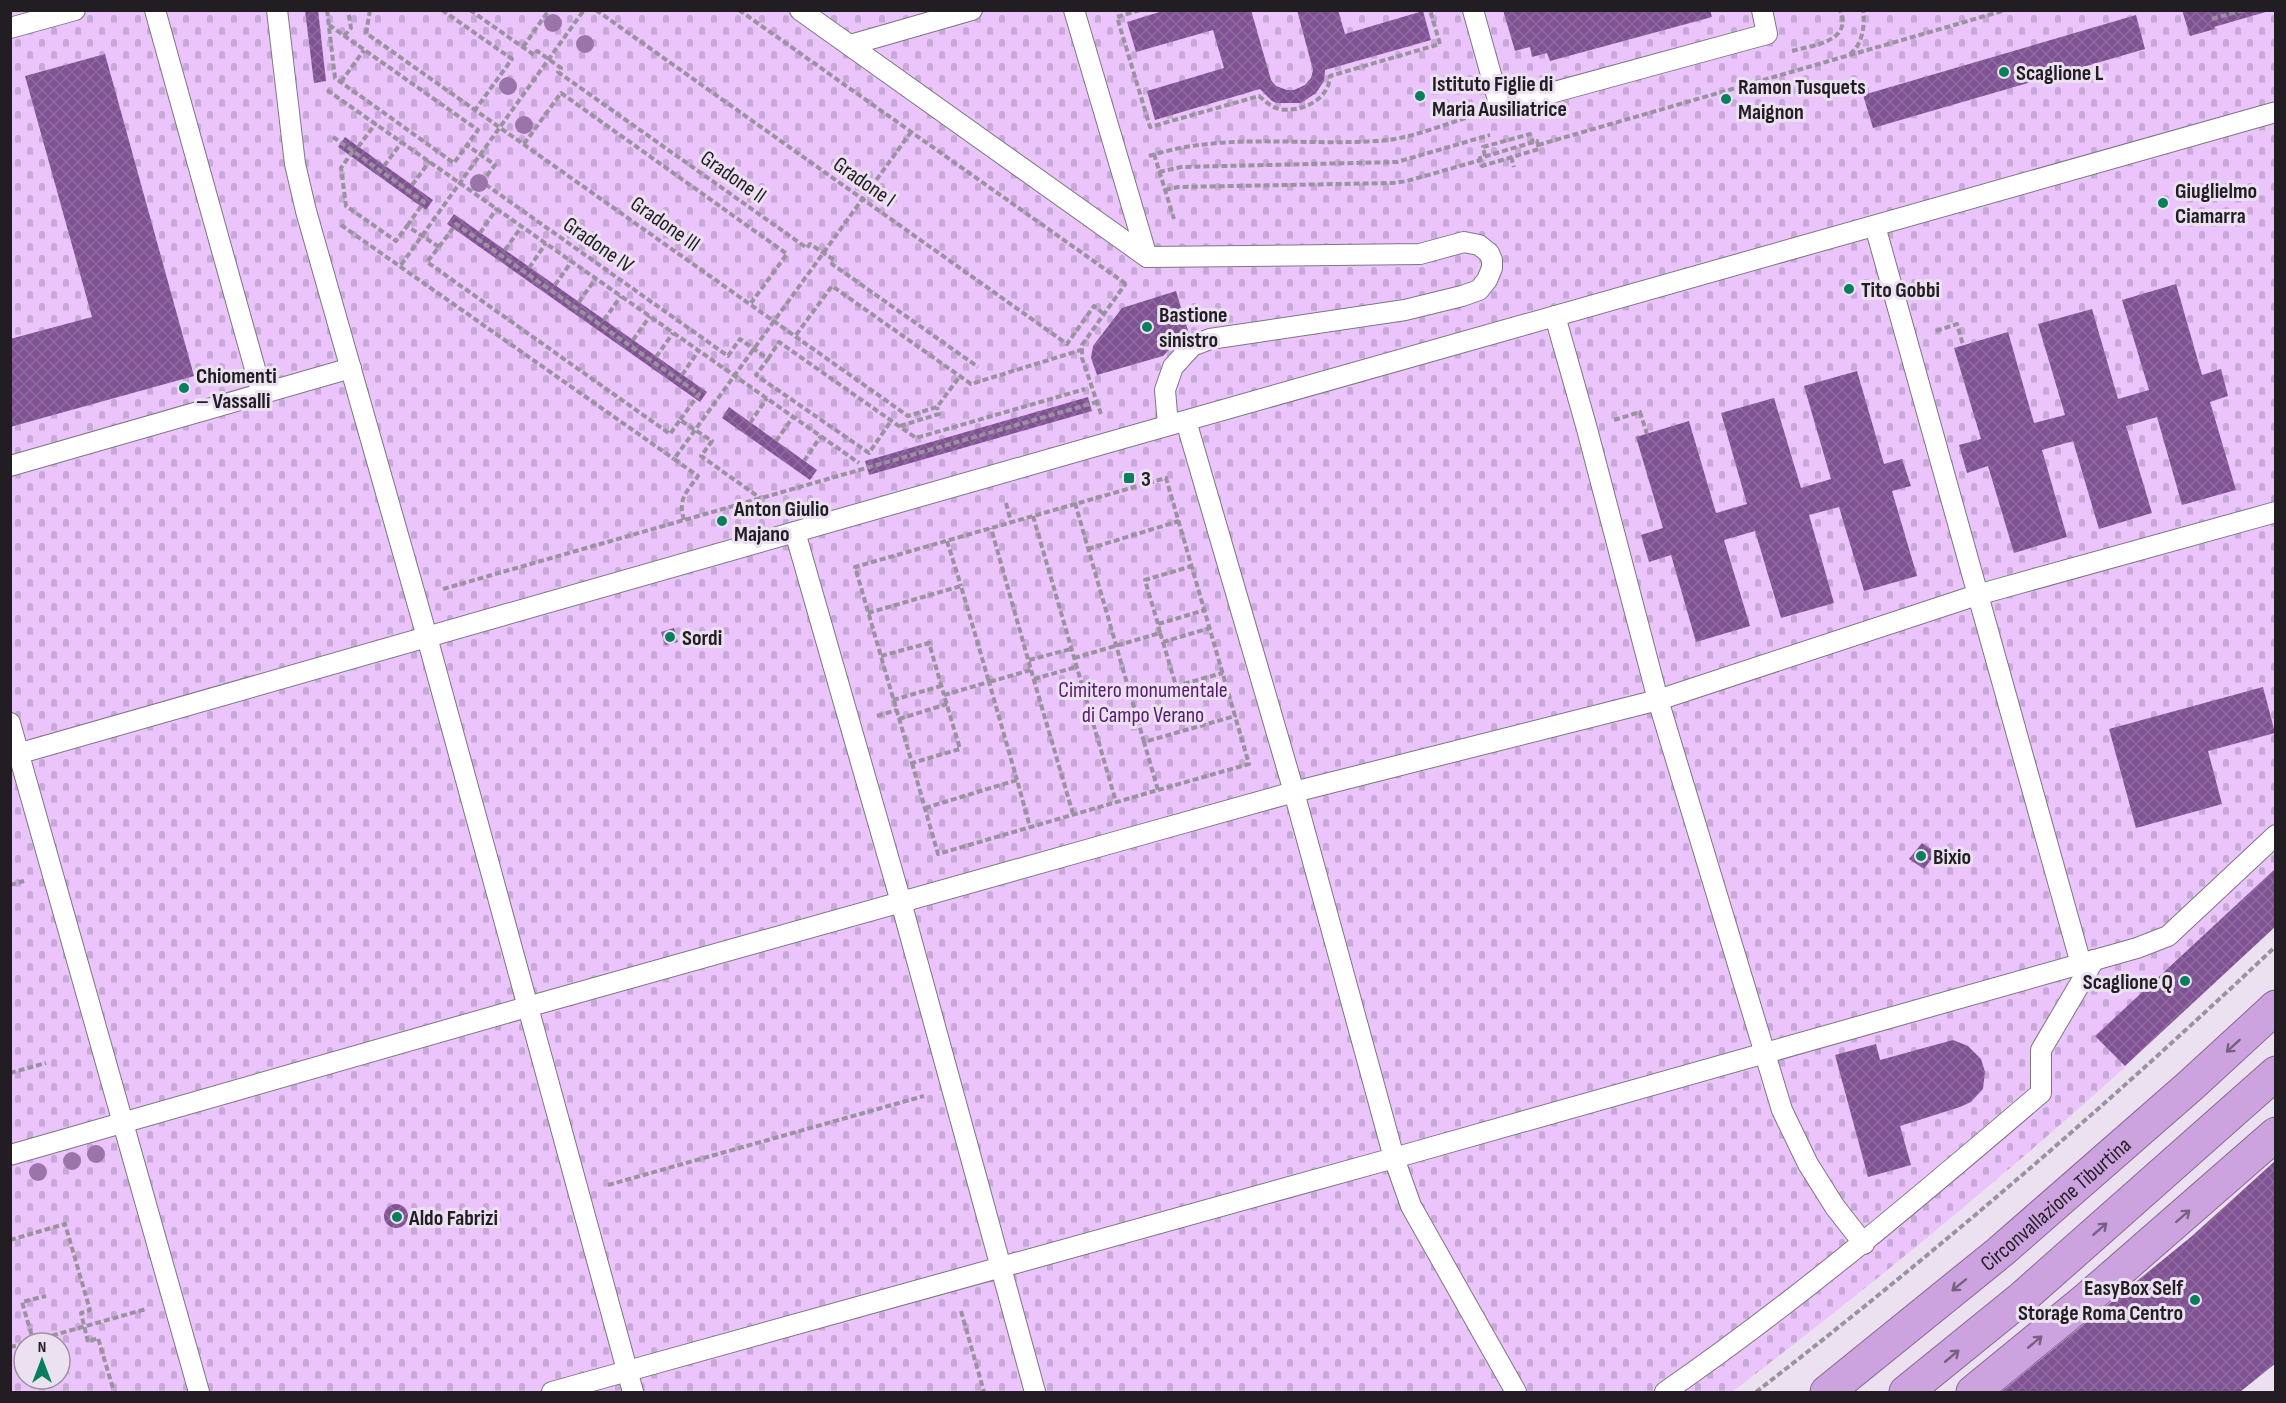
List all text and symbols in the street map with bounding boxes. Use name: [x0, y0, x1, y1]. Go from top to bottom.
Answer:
place label: Scaglione L: [2016, 60, 2104, 87]
marker: Scaglione L: [1997, 65, 2011, 79]
place label: Istituto Figlie di Maria Ausiliatrice: [1432, 71, 1567, 123]
place label: Ramon Tusquets Maignon: [1738, 74, 1866, 126]
marker: Istituto Figlie di Maria Ausiliatrice: [1413, 89, 1427, 103]
marker: Ramon Tusquets Maignon: [1719, 92, 1733, 106]
street label: Gradone II: [695, 145, 771, 210]
street label: Gradone I: [828, 151, 901, 213]
place label: Giuglielmo Ciamarra: [2175, 178, 2257, 230]
street label: Gradone III: [625, 191, 705, 258]
marker: Giuglielmo Ciamarra: [2156, 196, 2170, 210]
street label: Gradone IV: [558, 211, 639, 279]
place label: Tito Gobbi: [1861, 277, 1940, 304]
marker: Tito Gobbi: [1842, 282, 1856, 296]
place label: Bastione sinistro: [1159, 302, 1227, 354]
marker: Bastione sinistro: [1140, 320, 1154, 334]
place label: Chiomenti – Vassalli: [196, 363, 277, 415]
marker: Chiomenti – Vassalli: [177, 381, 191, 395]
place label: 3: [1141, 466, 1151, 493]
marker: 3: [1122, 471, 1136, 485]
place label: Anton Giulio Majano: [733, 496, 829, 548]
marker: Anton Giulio Majano: [715, 514, 729, 528]
place label: Sordi: [682, 625, 722, 652]
marker: Sordi: [663, 630, 677, 644]
park label: Cimitero monumentale di Campo Verano: [1058, 677, 1228, 729]
place label: Bixio: [1933, 844, 1971, 871]
marker: Bixio: [1914, 849, 1928, 863]
place label: Scaglione Q: [2083, 969, 2173, 996]
marker: Scaglione Q: [2178, 974, 2192, 988]
one-way arrow: [2225, 1039, 2240, 1054]
street label: Circonvallazione Tiburtina: [1975, 1132, 2137, 1277]
place label: Aldo Fabrizi: [408, 1205, 498, 1232]
one-way arrow: [2175, 1209, 2191, 1222]
marker: Aldo Fabrizi: [390, 1210, 404, 1224]
one-way arrow: [2092, 1222, 2107, 1236]
place label: EasyBox Self Storage Roma Centro: [2018, 1275, 2184, 1327]
one-way arrow: [1951, 1279, 1967, 1292]
marker: EasyBox Self Storage Roma Centro: [2188, 1293, 2202, 1307]
north arrow: [12, 1331, 72, 1391]
one-way arrow: [2027, 1335, 2043, 1348]
text: N: [38, 1338, 46, 1357]
one-way arrow: [1944, 1349, 1960, 1362]

